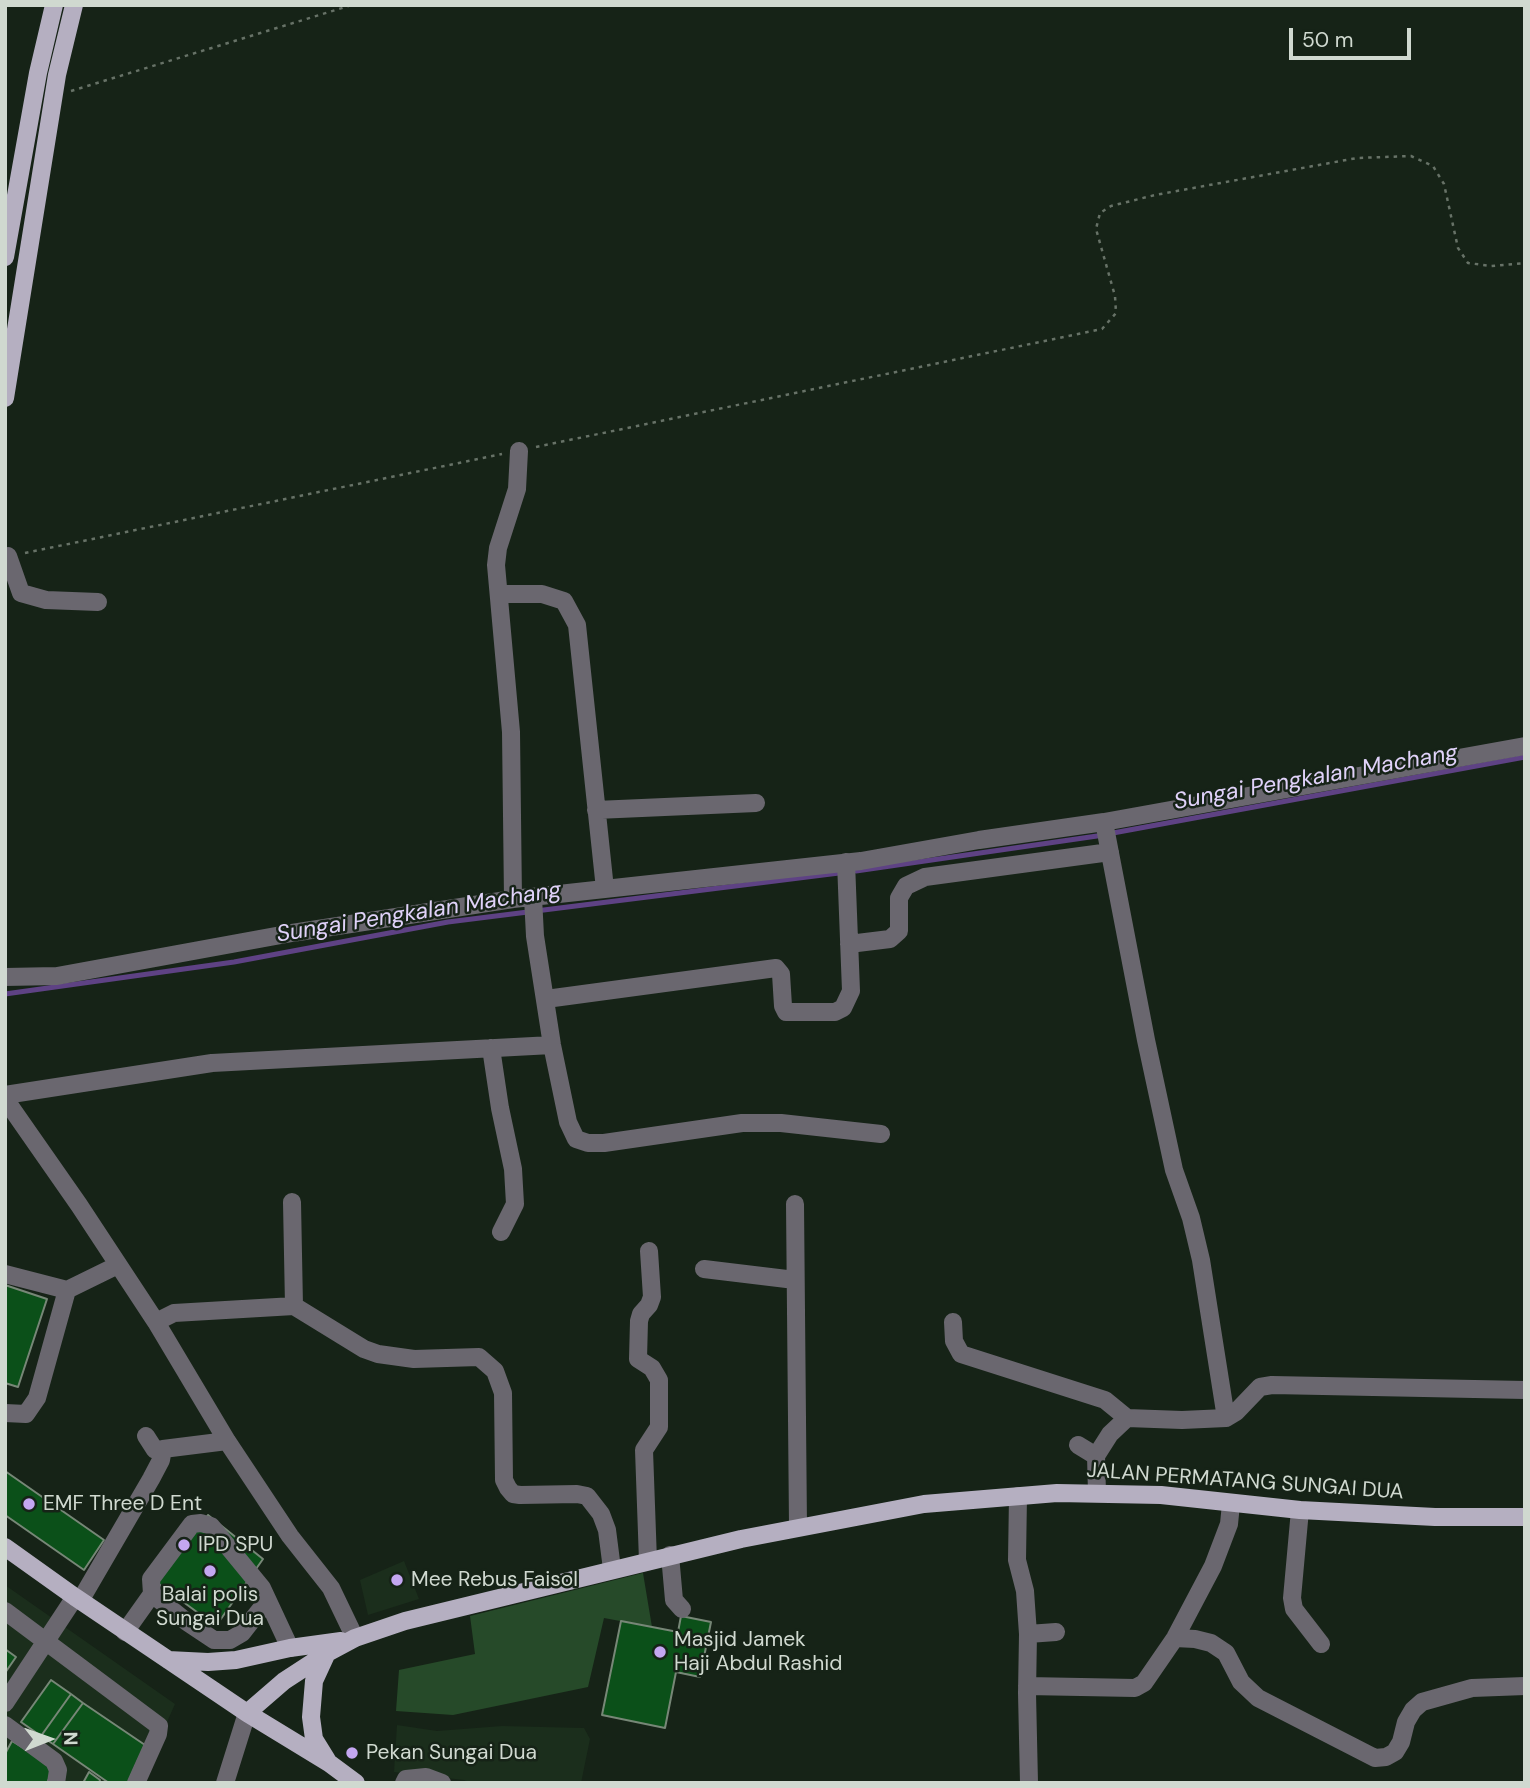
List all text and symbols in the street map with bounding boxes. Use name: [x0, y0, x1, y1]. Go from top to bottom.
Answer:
scale bar: [1292, 14, 1414, 58]
text: 50 m: [1302, 26, 1353, 54]
water label: Sungai Pengkalan Machang: [1172, 739, 1460, 817]
water label: Sungai Pengkalan Machang: [275, 877, 563, 949]
street label: JALAN PERMATANG SUNGAI DUA: [1086, 1458, 1404, 1506]
place label: EMF Three D Ent: [43, 1491, 202, 1517]
marker: EMF Three D Ent: [21, 1496, 37, 1512]
place label: IPD SPU: [198, 1532, 273, 1558]
marker: IPD SPU: [176, 1537, 192, 1553]
marker: Balai polis Sungai Dua: [202, 1563, 218, 1579]
place label: Mee Rebus Faisol: [411, 1567, 578, 1593]
marker: Mee Rebus Faisol: [389, 1572, 405, 1588]
place label: Balai polis Sungai Dua: [156, 1582, 264, 1632]
place label: Masjid Jamek Haji Abdul Rashid: [674, 1627, 842, 1677]
marker: Masjid Jamek Haji Abdul Rashid: [652, 1644, 668, 1660]
north arrow: [14, 1704, 84, 1774]
text: N: [58, 1731, 83, 1746]
place label: Pekan Sungai Dua: [366, 1740, 537, 1766]
marker: Pekan Sungai Dua: [344, 1745, 360, 1761]

